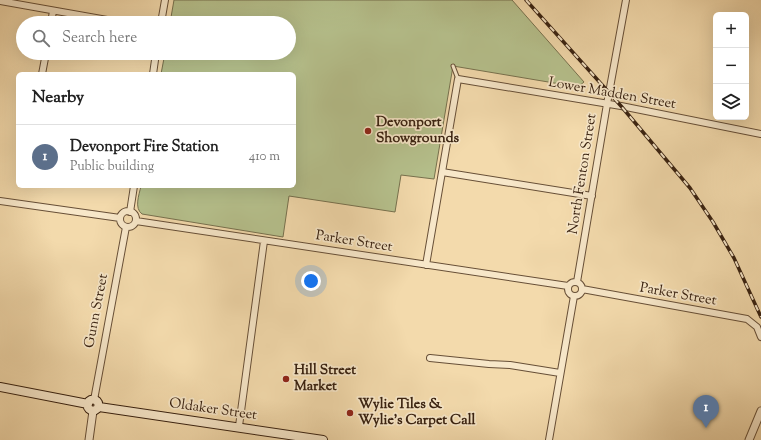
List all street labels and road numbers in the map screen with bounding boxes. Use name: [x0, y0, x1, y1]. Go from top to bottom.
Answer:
street label: Lower Madden Street: [547, 73, 678, 115]
street label: North Fenton Street: [564, 112, 602, 236]
street label: Parker Street: [314, 226, 394, 258]
street label: Gunn Street: [80, 272, 114, 350]
street label: Parker Street: [638, 278, 718, 312]
street label: Oldaker Street: [168, 394, 258, 426]

